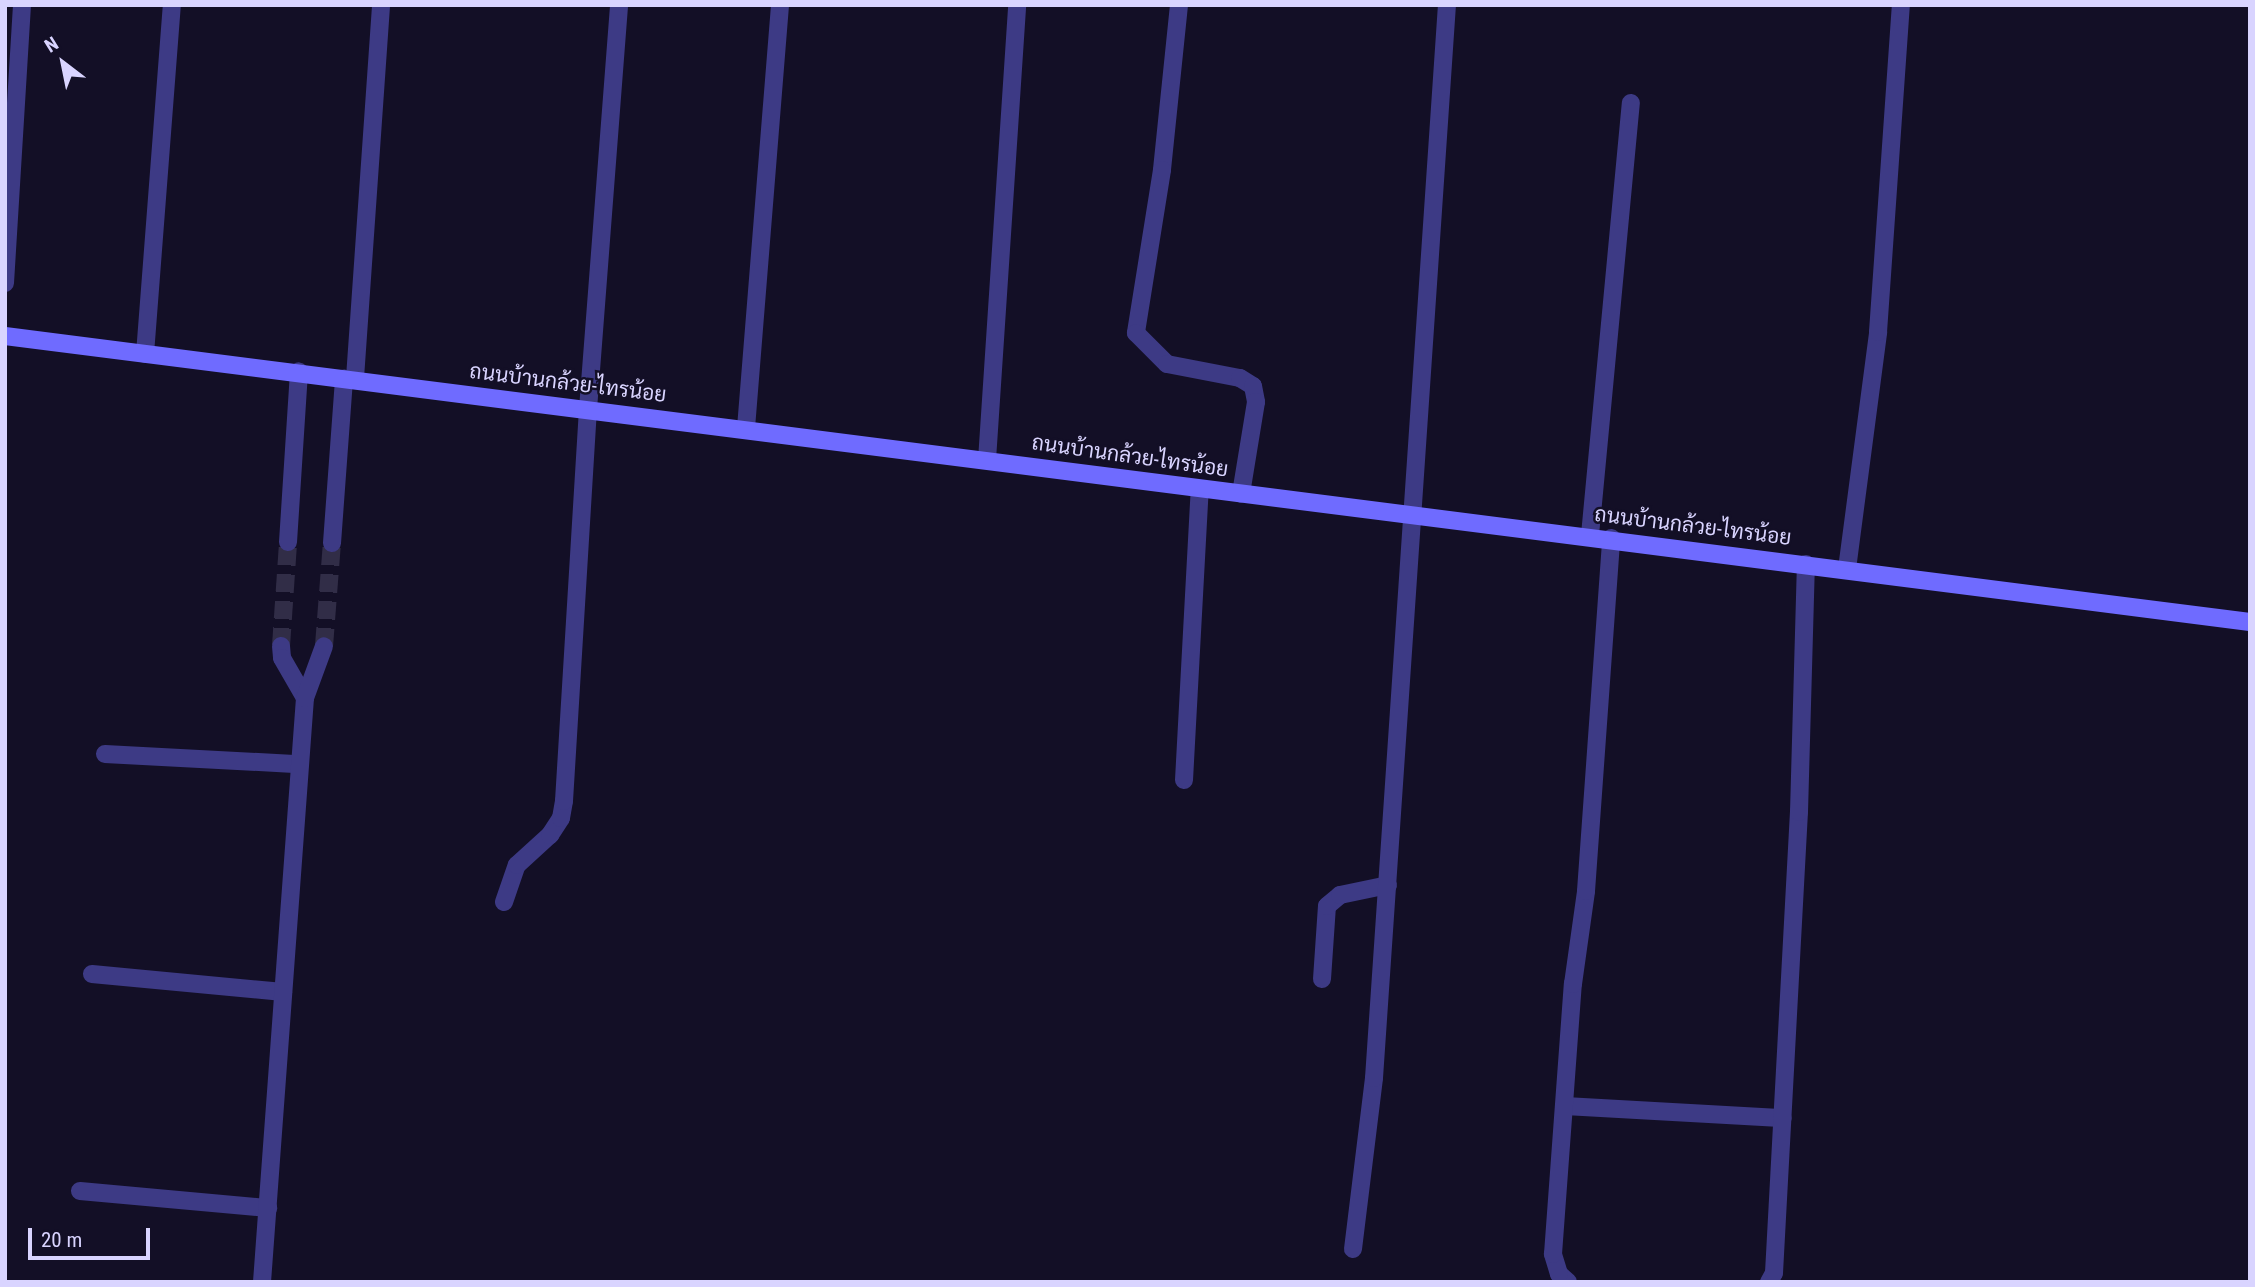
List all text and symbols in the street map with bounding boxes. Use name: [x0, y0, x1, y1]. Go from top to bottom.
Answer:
north arrow: [28, 28, 98, 98]
text: N: [41, 32, 63, 58]
street label: ถนนบ้านกล้วย-ไทรน้อย: [468, 358, 668, 408]
street label: ถนนบ้านกล้วย-ไทรน้อย: [1030, 430, 1230, 482]
street label: ถนนบ้านกล้วย-ไทรน้อย: [1593, 501, 1793, 551]
scale bar: [32, 1214, 154, 1258]
text: 20 m: [41, 1228, 82, 1252]

